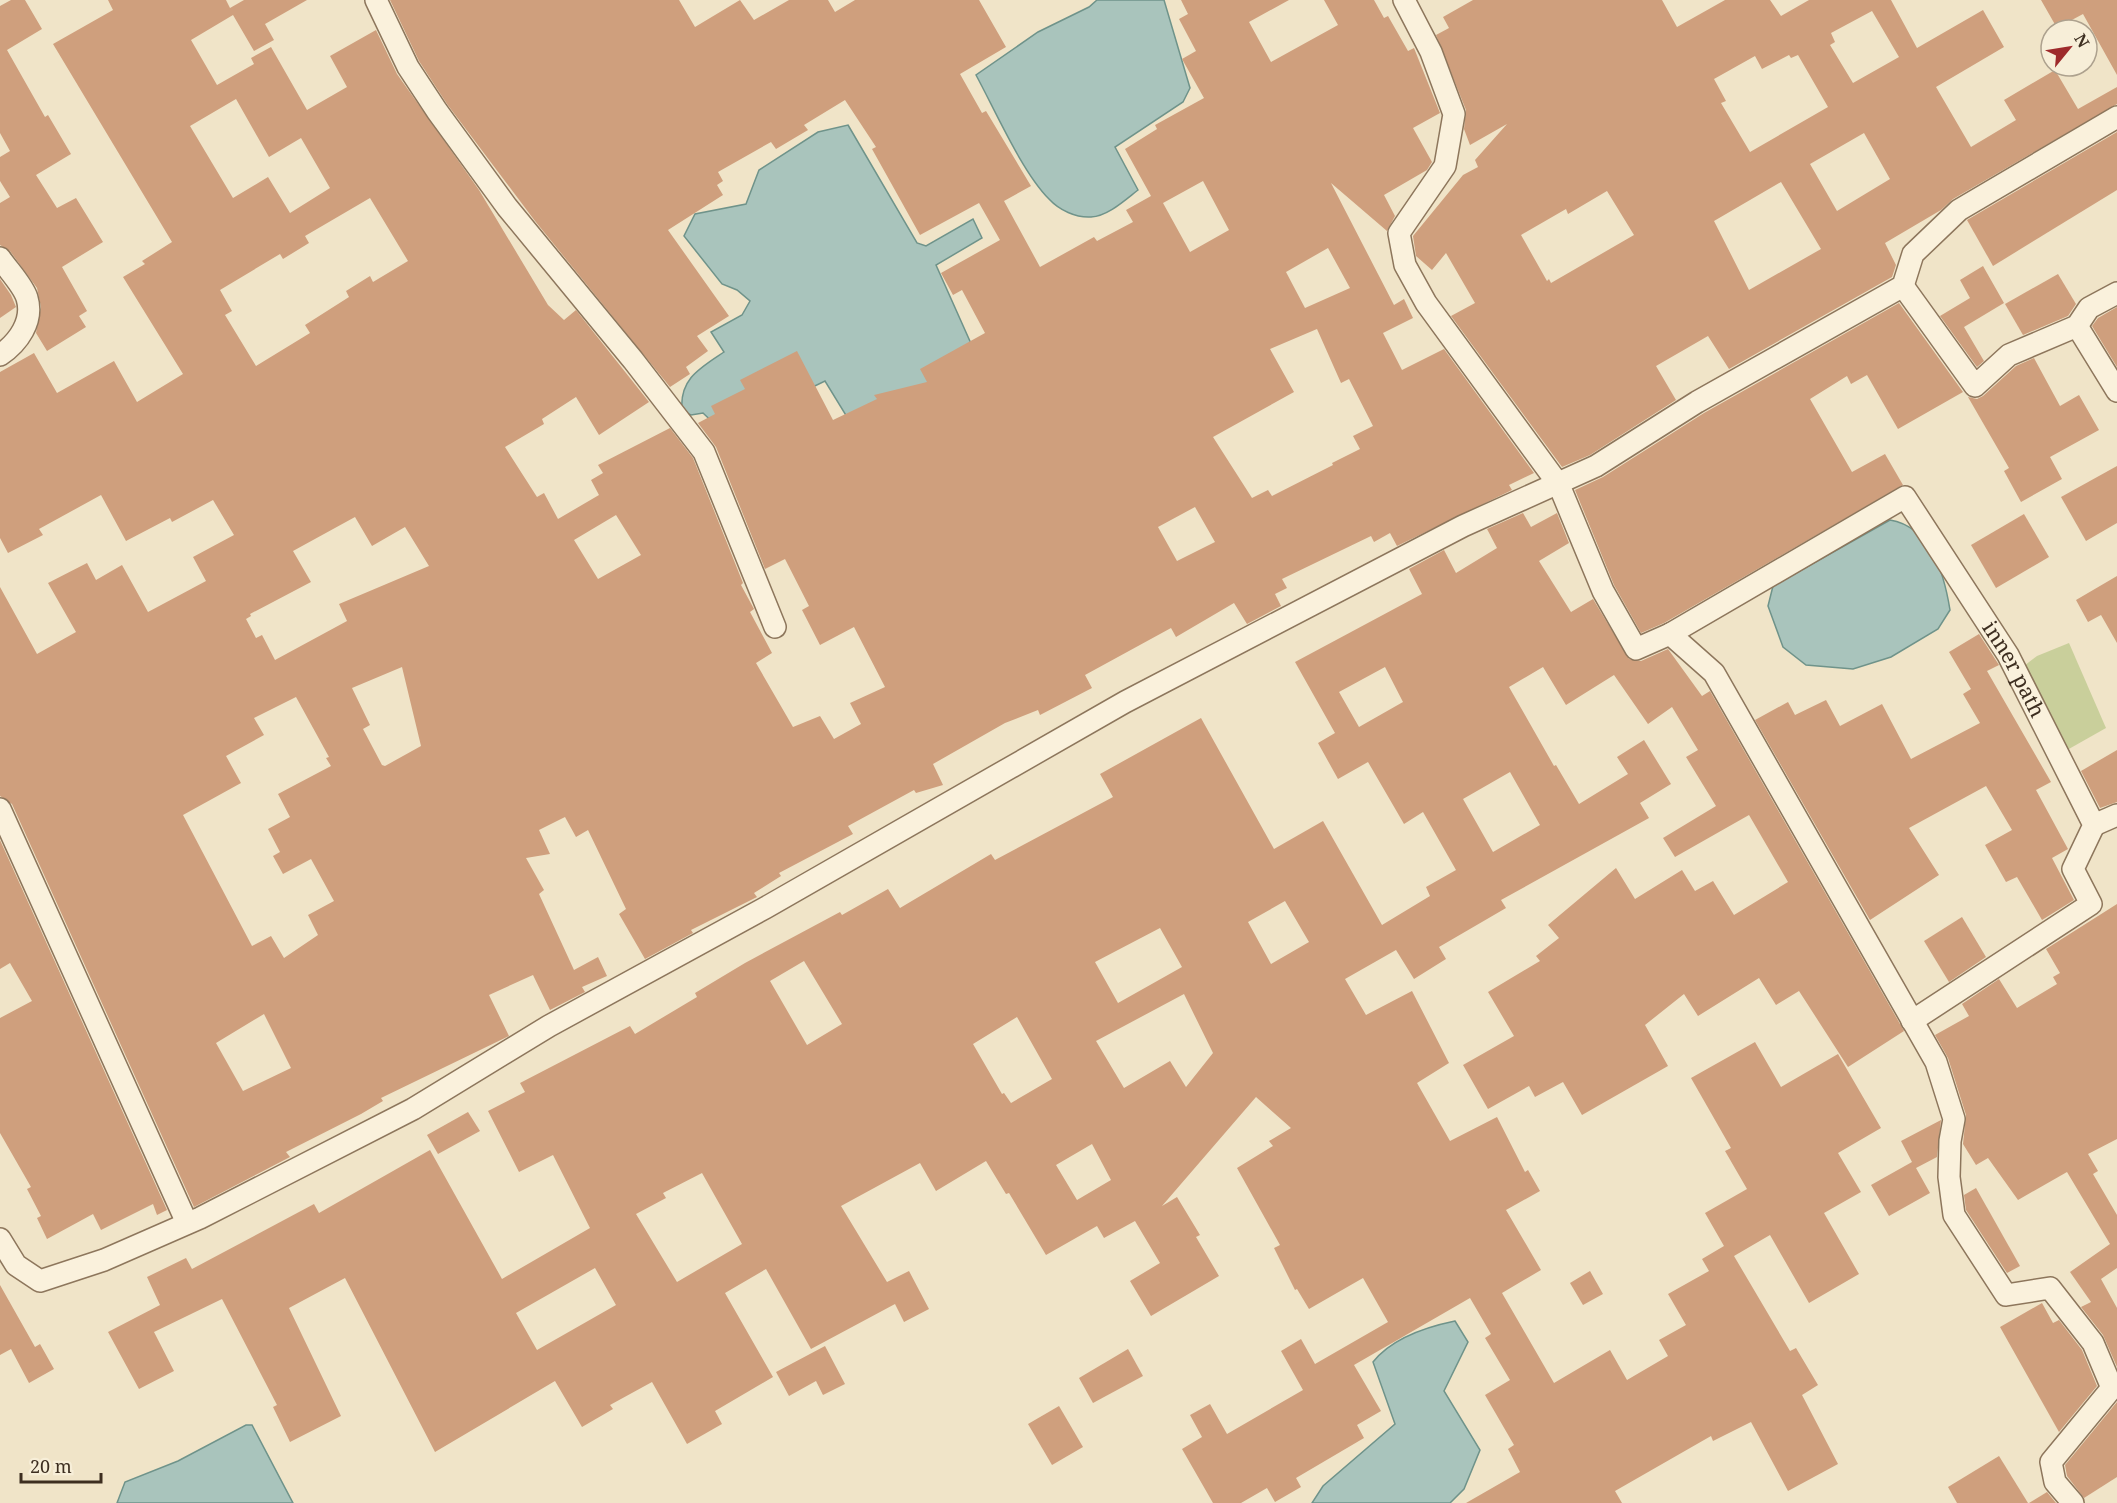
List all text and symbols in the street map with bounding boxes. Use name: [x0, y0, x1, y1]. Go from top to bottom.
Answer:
north arrow: [2039, 18, 2099, 78]
text: N: [2069, 30, 2095, 52]
street label: inner path: [1977, 615, 2052, 722]
scale bar: [21, 1446, 100, 1484]
text: 20 m: [30, 1454, 72, 1478]

